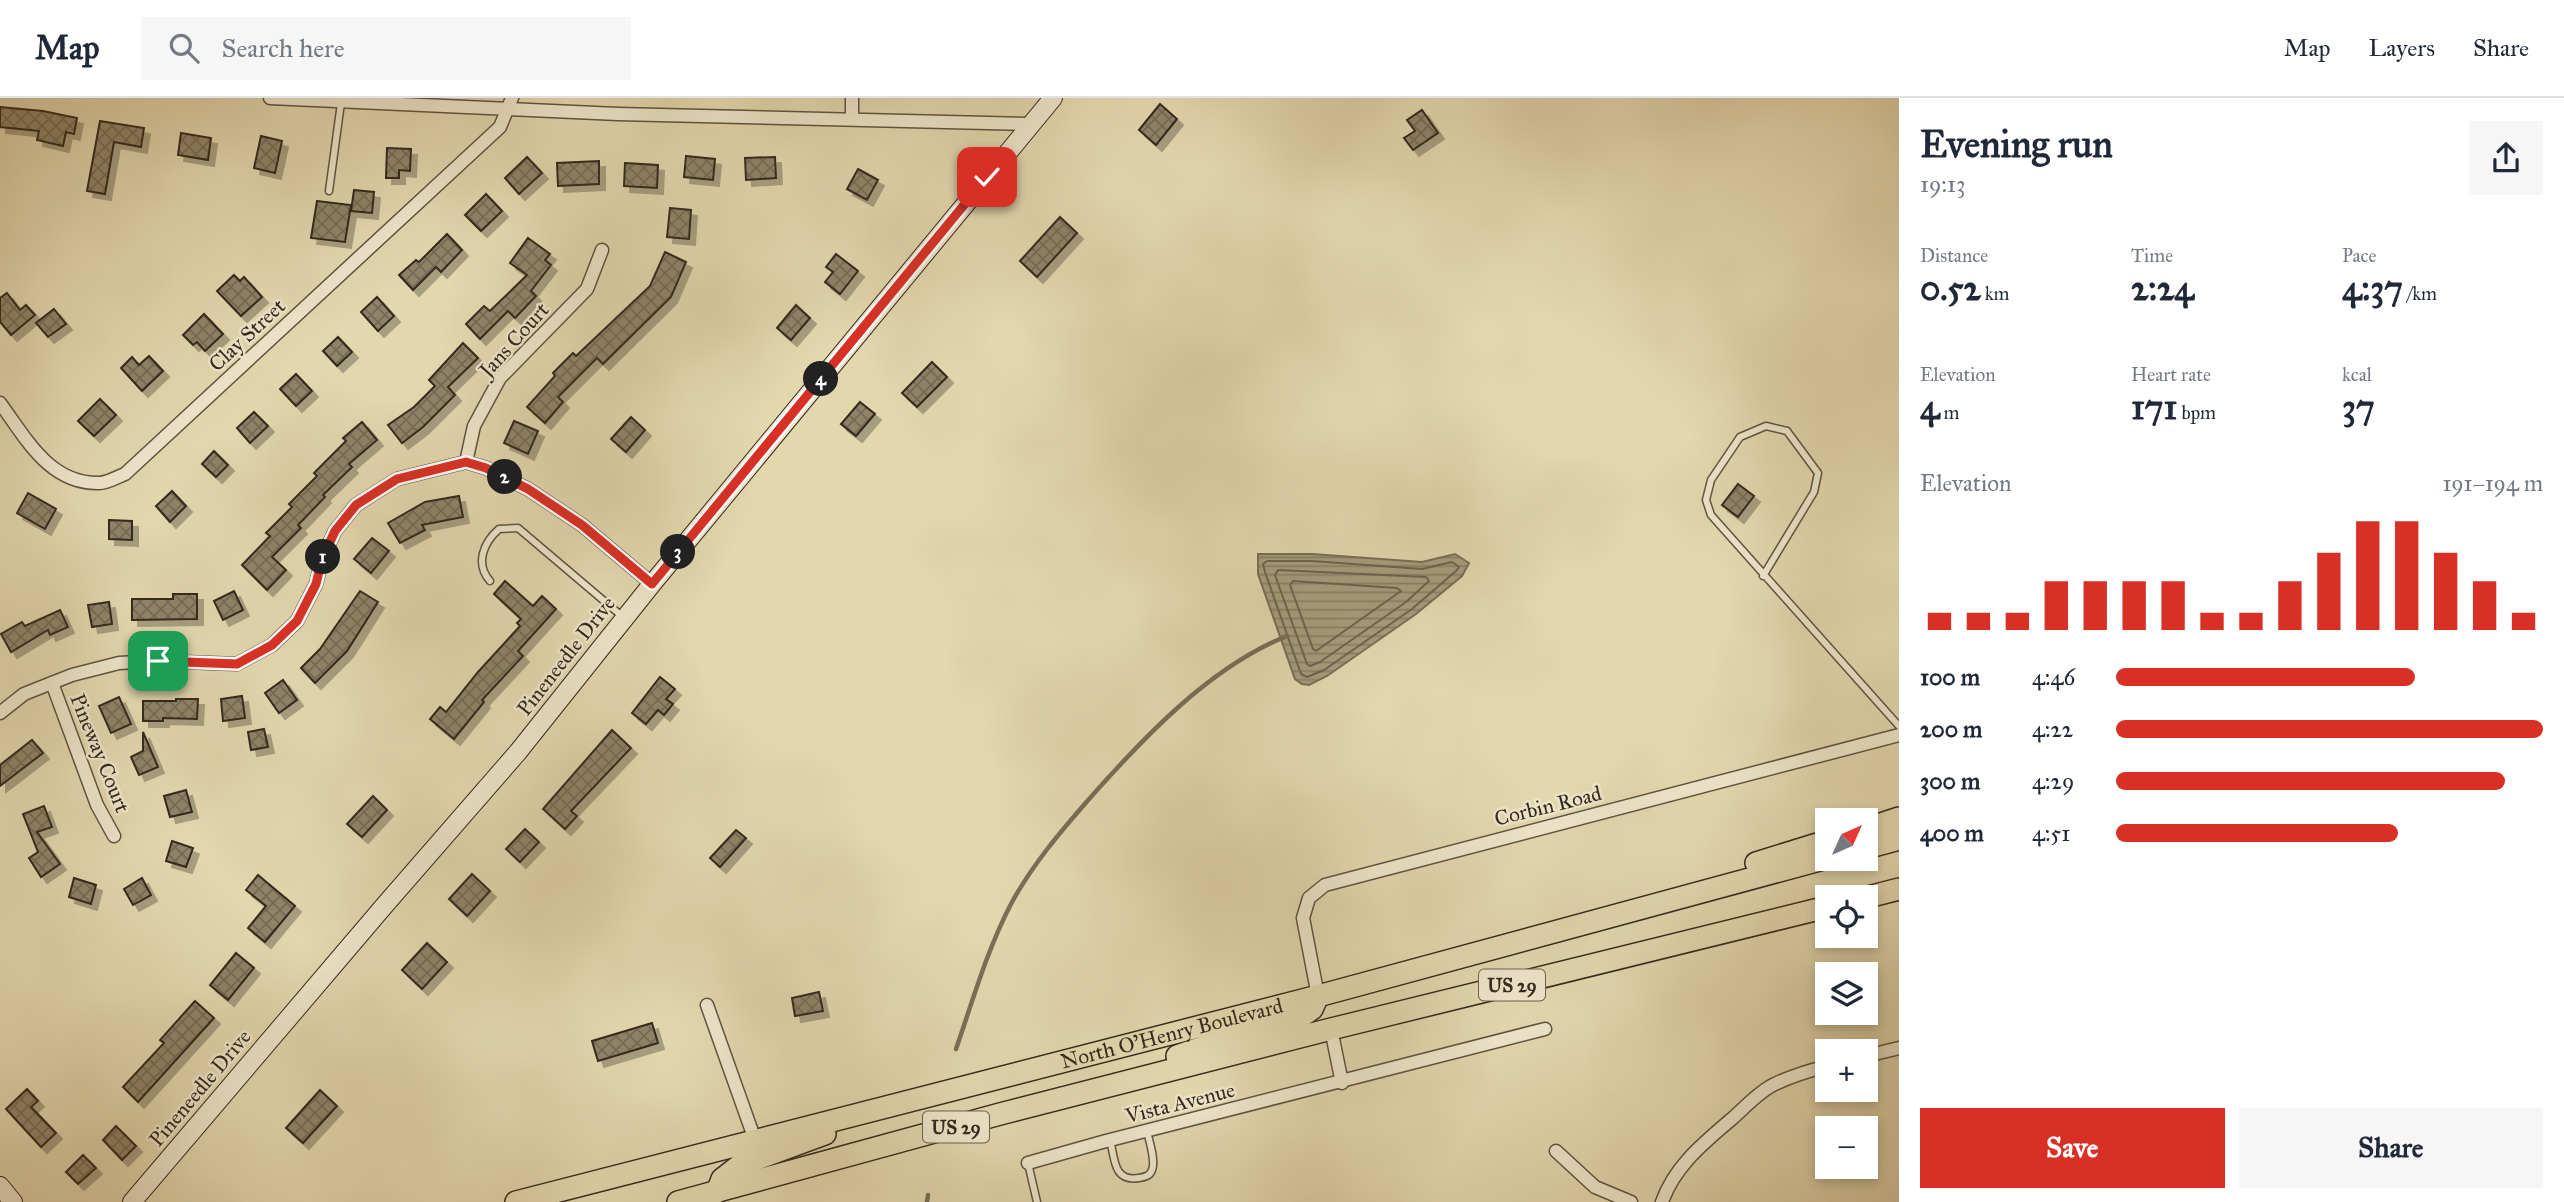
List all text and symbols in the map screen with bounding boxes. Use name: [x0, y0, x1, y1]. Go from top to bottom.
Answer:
search box: [141, 17, 631, 80]
text: Map: [35, 28, 99, 68]
icon: search: [165, 29, 203, 67]
text: Search here: [221, 32, 345, 64]
text: Map: [2284, 33, 2331, 63]
text: Layers: [2369, 33, 2435, 63]
text: Share: [2473, 33, 2529, 63]
text: Evening run: [1920, 121, 2113, 167]
button: share: [2469, 121, 2543, 195]
pin: [957, 147, 1017, 207]
icon: check: [968, 158, 1006, 196]
text: 19:13: [1920, 170, 1965, 198]
text: Distance: [1920, 244, 1988, 267]
text: Time: [2131, 244, 2173, 267]
text: Pace: [2342, 244, 2376, 267]
text: 0.52: [1920, 267, 1981, 310]
text: 2:24: [2131, 267, 2194, 310]
text: 4:37: [2342, 267, 2403, 310]
text: km: [1981, 282, 2010, 305]
text: /km: [2403, 282, 2437, 305]
street label: Clay Street: [203, 293, 291, 377]
street label: Jans Court: [472, 297, 555, 384]
pin: 4: [804, 362, 838, 396]
text: Elevation: [1920, 363, 1995, 386]
text: Heart rate: [2131, 363, 2211, 386]
text: kcal: [2342, 363, 2372, 386]
text: 4: [815, 367, 826, 390]
text: 4: [1920, 386, 1940, 429]
text: 171: [2131, 386, 2177, 429]
text: 37: [2342, 386, 2375, 429]
text: m: [1940, 401, 1960, 424]
text: bpm: [2177, 401, 2216, 424]
pin: 2: [488, 460, 522, 494]
text: 2: [500, 465, 509, 488]
text: Elevation: [1920, 469, 2011, 497]
text: 191–194 m: [2442, 469, 2543, 497]
pin: 3: [660, 534, 696, 570]
pin: 1: [306, 540, 340, 574]
text: 3: [674, 540, 681, 563]
text: 1: [319, 545, 326, 568]
street label: Pineneedle Drive: [511, 591, 621, 721]
pin: [128, 631, 188, 691]
icon: arrive: [139, 642, 177, 680]
text: 100 m: [1920, 663, 1980, 691]
text: 4:46: [2032, 663, 2075, 691]
street label: Pineway Court: [64, 690, 136, 817]
text: 200 m: [1920, 715, 1982, 743]
text: 4:22: [2032, 715, 2073, 743]
text: 300 m: [1920, 767, 1980, 795]
text: 4:29: [2032, 767, 2074, 795]
street label: Corbin Road: [1492, 780, 1605, 832]
north arrow: [1815, 808, 1878, 872]
map controls: [1815, 808, 1878, 1179]
text: 400 m: [1920, 819, 1984, 847]
text: 4:51: [2032, 819, 2070, 847]
button: locate: [1815, 885, 1878, 948]
button: layers: [1815, 962, 1878, 1025]
road number: US 29: [1479, 970, 1545, 1000]
street label: North O'Henry Boulevard: [1058, 992, 1286, 1075]
street label: Pineneedle Drive: [144, 1024, 257, 1152]
button: +: [1815, 1039, 1878, 1102]
street label: Vista Avenue: [1122, 1077, 1238, 1129]
button: Save: [1920, 1108, 2225, 1188]
button: Share: [2239, 1108, 2543, 1188]
road number: US 29: [923, 1112, 989, 1142]
button: −: [1815, 1116, 1878, 1179]

